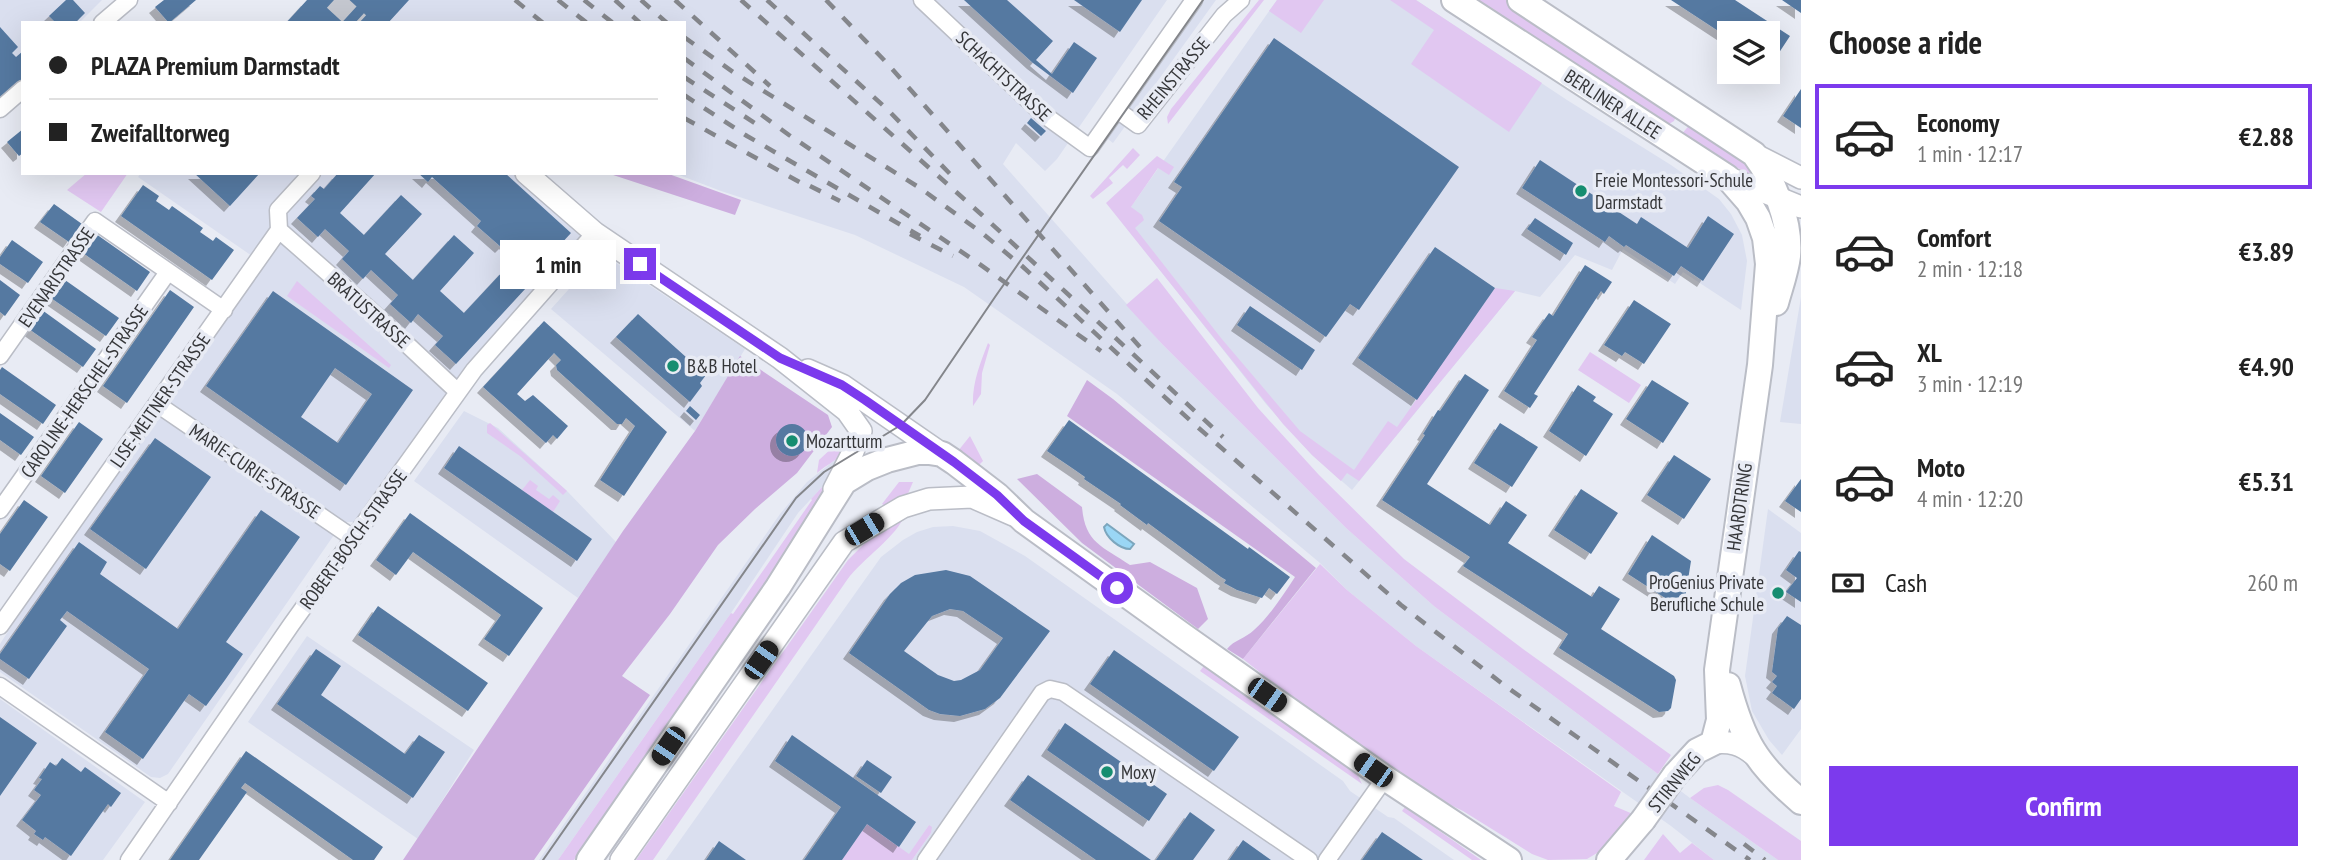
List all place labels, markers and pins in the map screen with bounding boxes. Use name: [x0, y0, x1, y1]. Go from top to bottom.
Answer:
place label: Freie Montessori-Schule Darmstadt: [1595, 168, 1753, 214]
marker: Freie Montessori-Schule Darmstadt: [1573, 183, 1589, 199]
place label: B&B Hotel: [687, 354, 758, 378]
marker: B&B Hotel: [665, 358, 681, 374]
place label: Mozartturm: [806, 429, 882, 453]
marker: Mozartturm: [784, 433, 800, 449]
place label: ProGenius Private Berufliche Schule: [1649, 570, 1764, 616]
marker: ProGenius Private Berufliche Schule: [1770, 585, 1786, 601]
place label: Moxy: [1121, 760, 1157, 784]
marker: Moxy: [1099, 764, 1115, 780]

